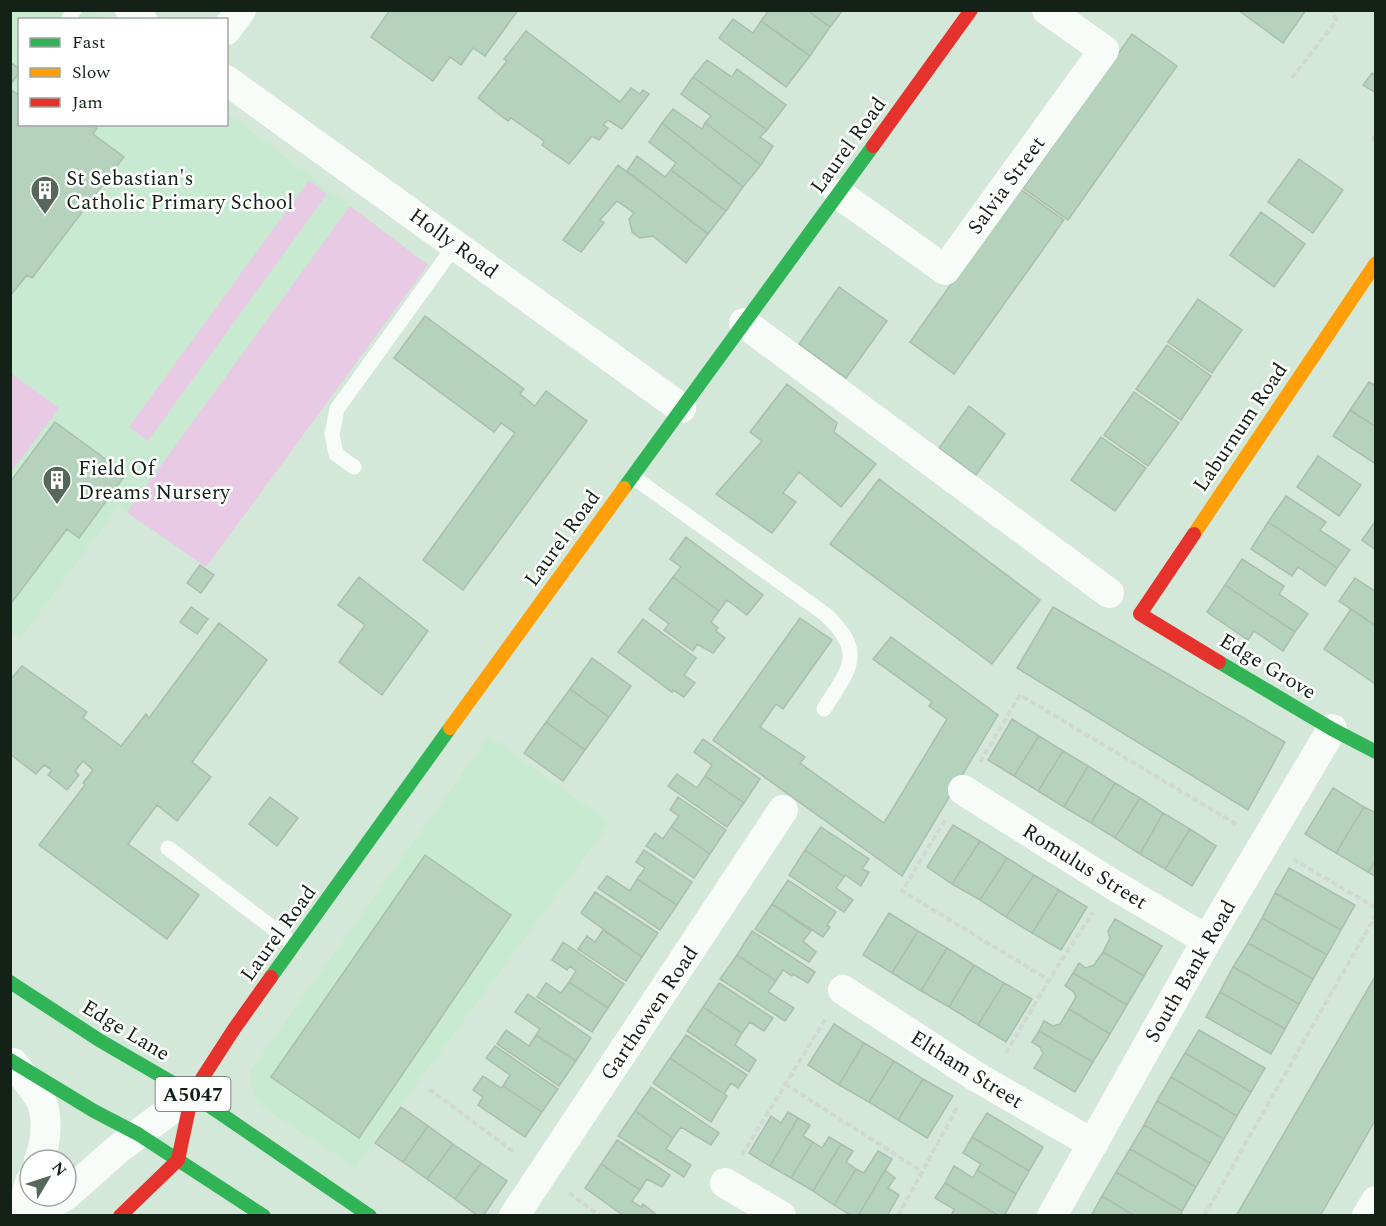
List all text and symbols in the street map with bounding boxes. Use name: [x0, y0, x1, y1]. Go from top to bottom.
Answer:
legend: [18, 18, 228, 126]
text: Fast: [72, 29, 105, 56]
text: Slow: [72, 59, 111, 86]
text: Jam: [72, 89, 103, 116]
street label: Laurel Road: [803, 91, 895, 201]
street label: Salvia Street: [960, 130, 1054, 242]
place label: St Sebastian's Catholic Primary School: [66, 163, 293, 219]
building icon: St Sebastian's Catholic Primary School: [29, 174, 61, 216]
street label: Holly Road: [402, 200, 505, 287]
street label: Laburnum Road: [1186, 356, 1296, 499]
place label: Field Of Dreams Nursery: [78, 453, 231, 509]
building icon: Field Of Dreams Nursery: [41, 464, 73, 506]
street label: Laurel Road: [517, 484, 609, 594]
street label: Edge Grove: [1213, 625, 1322, 708]
street label: Romulus Street: [1016, 816, 1153, 918]
street label: Laurel Road: [233, 879, 325, 989]
street label: South Bank Road: [1137, 894, 1245, 1049]
street label: Garthowen Road: [593, 940, 707, 1087]
street label: Edge Lane: [75, 992, 176, 1070]
street label: Eltham Street: [904, 1022, 1029, 1117]
road number: A5047: [156, 1077, 230, 1111]
north arrow: [18, 1148, 78, 1208]
text: N: [45, 1157, 72, 1182]

